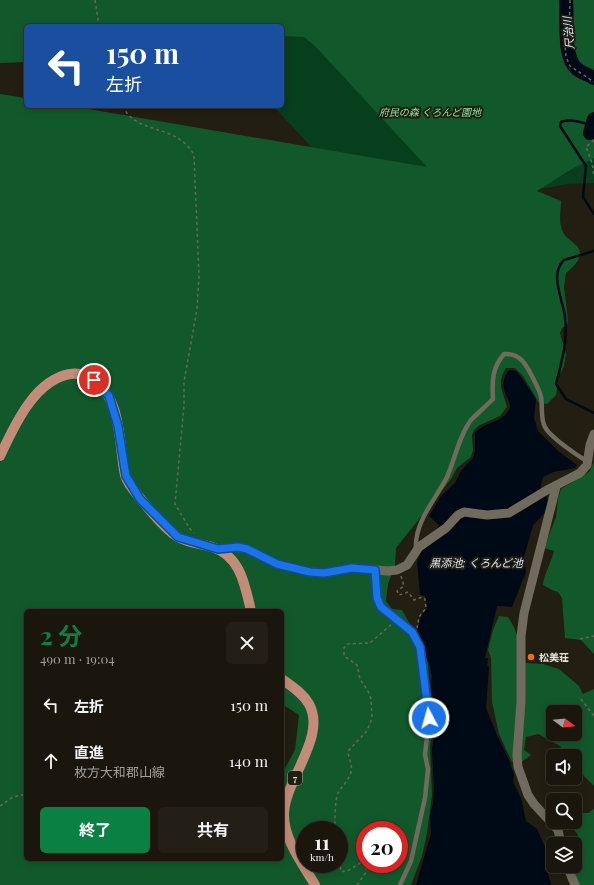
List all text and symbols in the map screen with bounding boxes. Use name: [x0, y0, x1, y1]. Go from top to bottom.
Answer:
water label: 尺治川: [559, 15, 577, 50]
text: 150 m: [106, 34, 179, 71]
icon: left: [40, 40, 92, 92]
text: 左折: [106, 72, 142, 96]
park label: 府民の森 くろんど園地: [379, 105, 482, 119]
pin: [77, 363, 111, 397]
icon: arrive: [83, 369, 105, 391]
water label: 黒添池; くろんど池: [429, 555, 524, 570]
text: 2 分: [40, 619, 82, 651]
button: close: [226, 622, 268, 664]
text: 490 m · 19:04: [40, 650, 115, 667]
place label: 松美荘: [539, 650, 569, 664]
marker: 松美荘: [526, 652, 536, 662]
icon: left: [40, 694, 62, 716]
text: 150 m: [230, 695, 268, 715]
text: 左折: [74, 696, 104, 716]
position arrow: [408, 697, 450, 739]
north arrow: [546, 705, 582, 741]
map controls: [546, 705, 582, 873]
text: 直進: [74, 742, 104, 762]
button: sound: [546, 749, 582, 785]
icon: ahead: [40, 750, 62, 772]
text: 140 m: [229, 751, 268, 771]
text: 枚方大和郡山線: [74, 763, 165, 780]
road number: 7: [288, 771, 302, 785]
button: search: [546, 793, 582, 829]
button: 終了: [40, 807, 150, 853]
button: 共有: [158, 807, 268, 853]
speed limit sign: 20: [356, 821, 408, 873]
text: 11: [314, 828, 330, 855]
button: layers: [546, 837, 582, 873]
text: km/h: [310, 850, 334, 864]

